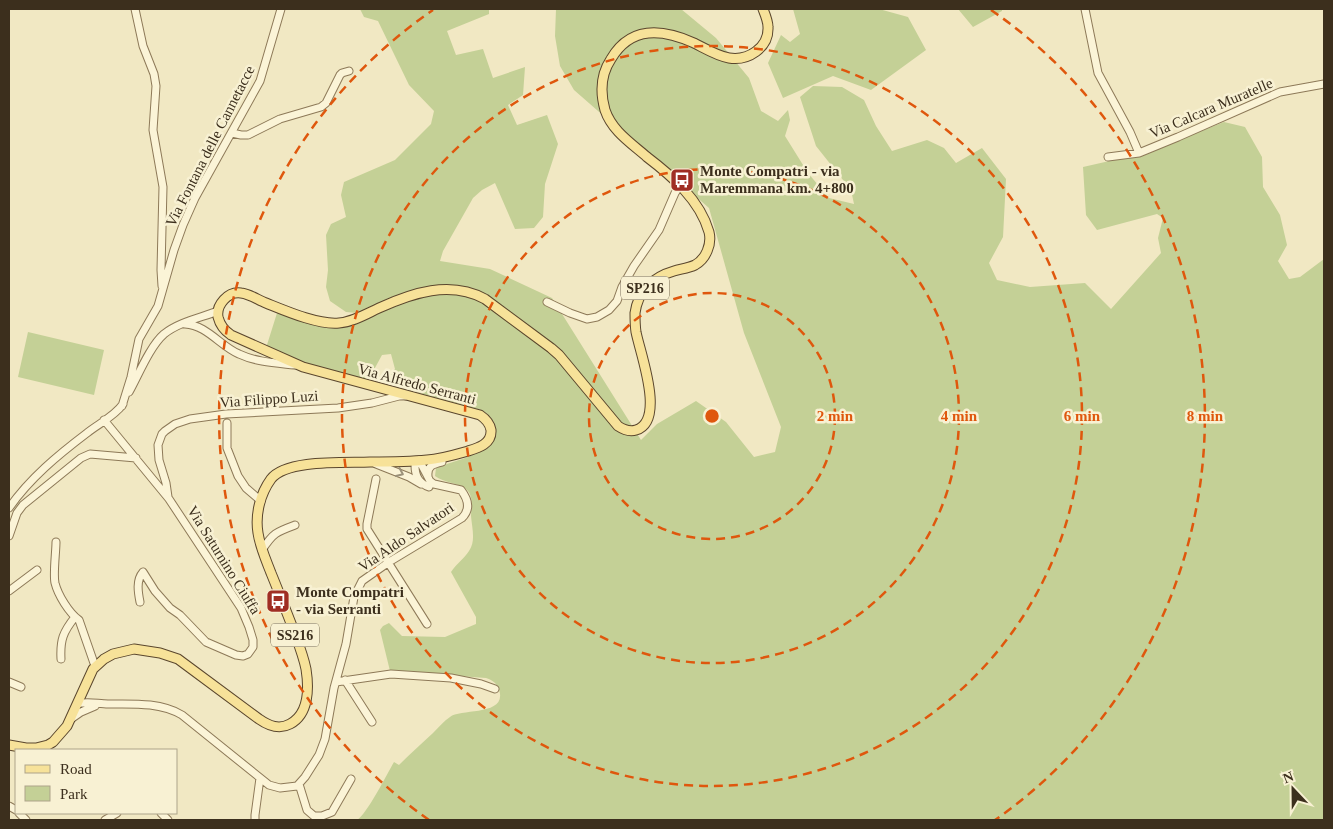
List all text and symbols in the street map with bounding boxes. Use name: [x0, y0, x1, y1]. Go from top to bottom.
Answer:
street label: Via Fontana delle Cannetacce: [162, 62, 258, 229]
street label: Via Calcara Muratelle: [1147, 75, 1275, 141]
place label: Monte Compatri - via Maremmana km. 4+800: [700, 163, 854, 196]
bus stop icon: Monte Compatri - via Maremmana km. 4+800: [669, 167, 695, 193]
road number: SP216: [621, 276, 669, 300]
street label: Via Alfredo Serranti: [356, 361, 478, 407]
street label: Via Filippo Luzi: [219, 388, 319, 410]
centre of rings: [703, 407, 721, 425]
text: 2 min: [817, 408, 854, 424]
text: 4 min: [941, 408, 978, 424]
text: 6 min: [1064, 408, 1101, 424]
text: 8 min: [1187, 408, 1224, 424]
one-way arrow: [395, 468, 403, 478]
street label: Via Aldo Salvatori: [355, 499, 457, 575]
street label: Via Saturnino Ciuffa: [184, 503, 264, 617]
place label: Monte Compatri - via Serranti: [296, 584, 404, 617]
bus stop icon: Monte Compatri - via Serranti: [265, 588, 291, 614]
road number: SS216: [271, 624, 319, 646]
legend: [15, 749, 178, 814]
text: Road: [60, 761, 92, 777]
north arrow: [1268, 764, 1318, 814]
text: N: [1281, 769, 1296, 786]
text: Park: [60, 786, 88, 802]

